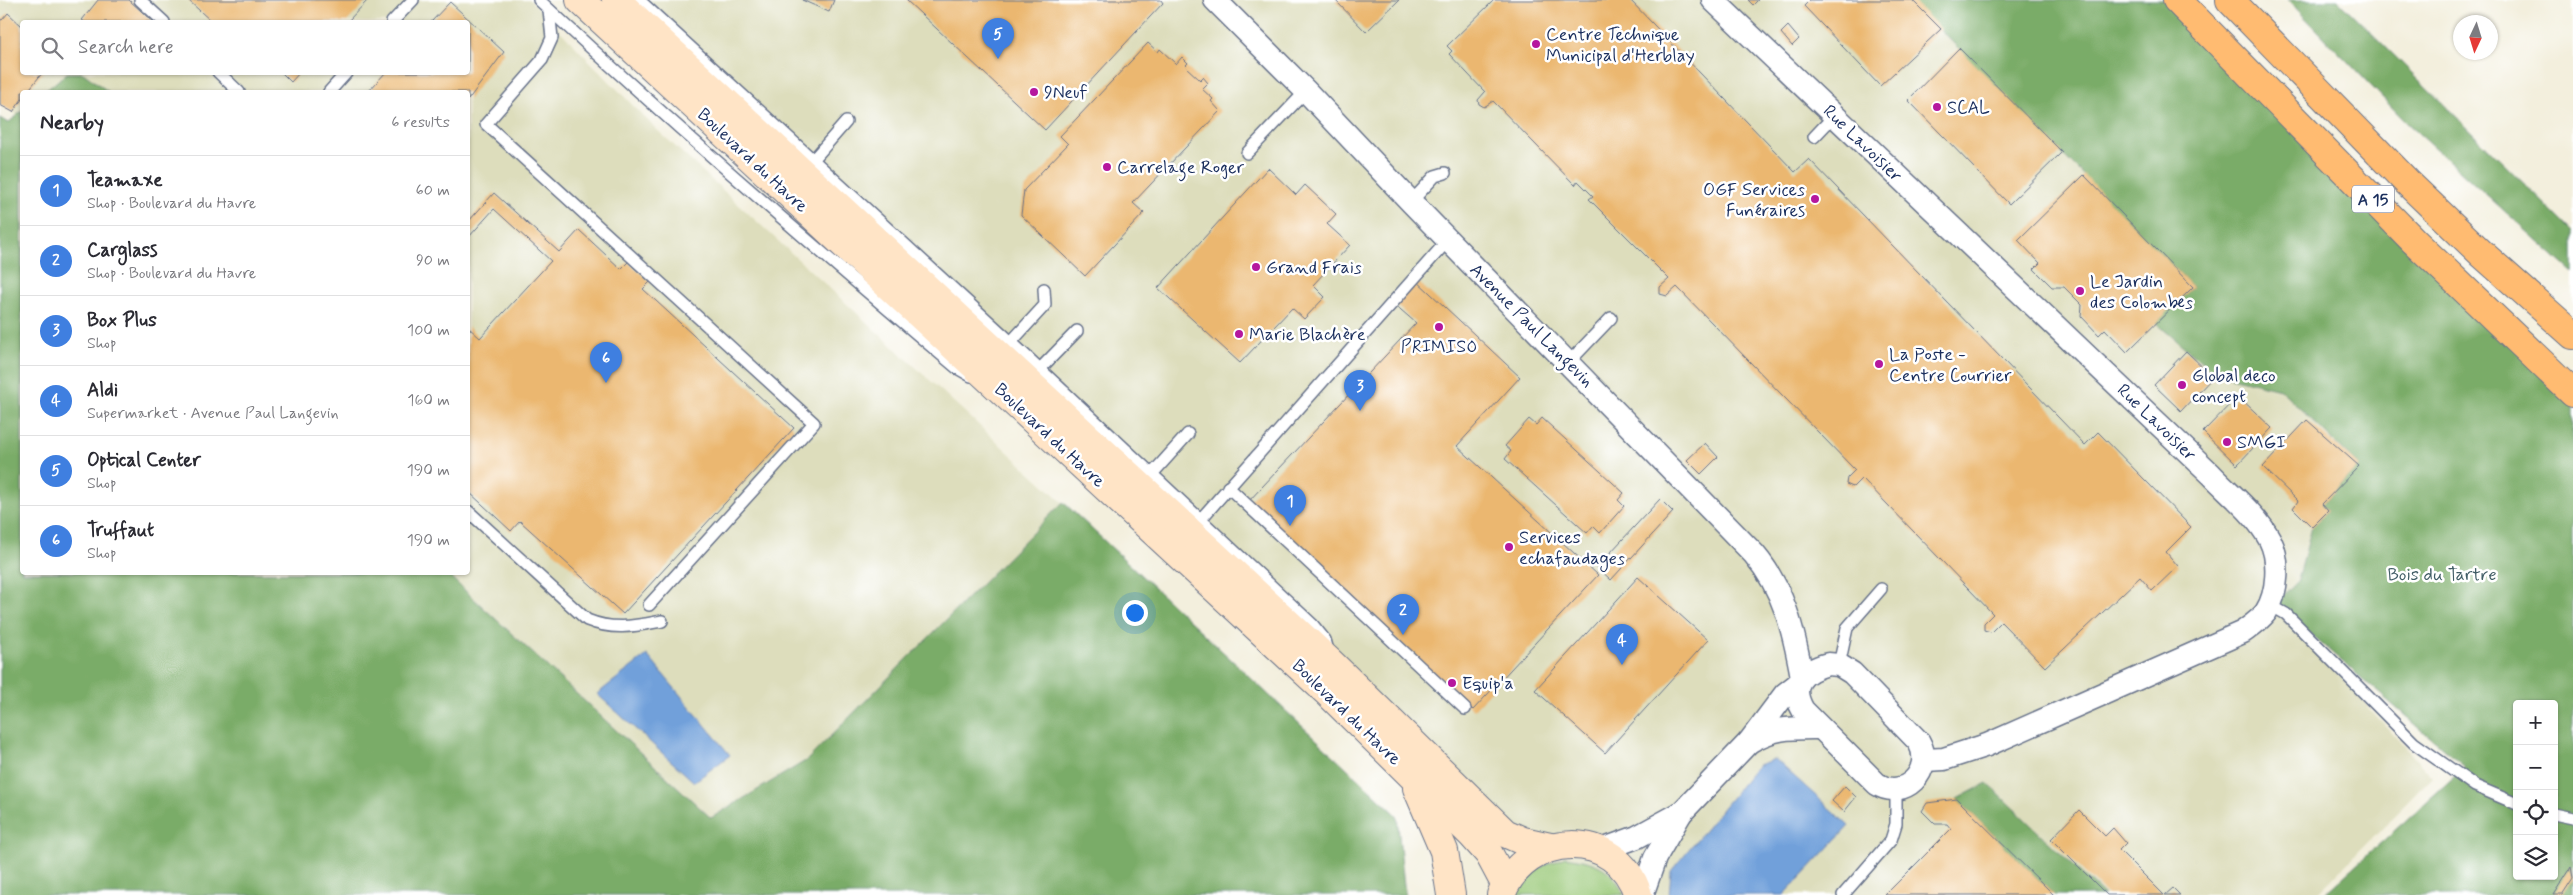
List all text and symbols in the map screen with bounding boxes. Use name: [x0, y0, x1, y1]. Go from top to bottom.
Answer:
north arrow: [2453, 15, 2498, 60]
pin: 5: [982, 18, 1014, 59]
search box: [20, 20, 470, 75]
place label: Centre Technique Municipal d'Herblay: [1546, 23, 1695, 68]
icon: search: [38, 34, 66, 62]
text: Search here: [78, 35, 174, 60]
marker: Centre Technique Municipal d'Herblay: [1530, 38, 1542, 50]
place label: 9Neuf: [1044, 81, 1087, 105]
marker: 9Neuf: [1028, 86, 1040, 98]
place label: SCAL: [1947, 96, 1990, 120]
street label: Rue Lavoisier: [1817, 100, 1908, 188]
marker: SCAL: [1931, 101, 1943, 113]
street label: Boulevard du Havre: [692, 103, 813, 218]
text: Nearby: [40, 109, 104, 137]
text: 6 results: [391, 112, 450, 133]
place label: Carrelage Roger: [1117, 156, 1244, 182]
marker: Carrelage Roger: [1101, 161, 1113, 173]
text: Teamaxe: [87, 168, 163, 193]
place label: OGF Services Funéraires: [1703, 178, 1805, 223]
text: 1: [52, 180, 60, 201]
text: 60 m: [416, 180, 450, 201]
road number: A 15: [2352, 185, 2394, 212]
text: Shop · Boulevard du Havre: [87, 193, 256, 214]
marker: OGF Services Funéraires: [1809, 193, 1821, 205]
text: Carglass: [87, 238, 158, 263]
text: 2: [52, 250, 60, 271]
text: 90 m: [416, 250, 450, 271]
place label: Grand Frais: [1266, 256, 1362, 280]
street label: Avenue Paul Langevin: [1463, 258, 1599, 394]
marker: Grand Frais: [1250, 261, 1262, 273]
text: Shop · Boulevard du Havre: [87, 263, 256, 284]
place label: Le Jardin des Colombes: [2090, 270, 2193, 315]
marker: Le Jardin des Colombes: [2074, 285, 2086, 297]
text: Box Plus: [87, 308, 157, 333]
text: 3: [52, 320, 60, 341]
text: 100 m: [407, 320, 450, 341]
marker: PRIMISO: [1433, 321, 1445, 333]
place label: Marie Blachère: [1249, 323, 1366, 347]
marker: Marie Blachère: [1233, 328, 1245, 340]
text: Shop: [87, 333, 116, 354]
place label: PRIMISO: [1401, 335, 1477, 359]
pin: 6: [590, 342, 622, 383]
place label: La Poste - Centre Courrier: [1889, 343, 2012, 388]
marker: La Poste - Centre Courrier: [1873, 358, 1885, 370]
place label: Global deco concept: [2192, 364, 2276, 409]
pin: 3: [1344, 370, 1376, 411]
text: Aldi: [87, 378, 118, 403]
street label: Boulevard du Havre: [989, 378, 1110, 493]
street label: Rue Lavoisier: [2111, 379, 2202, 467]
marker: Global deco concept: [2176, 379, 2188, 391]
text: 4: [51, 390, 61, 411]
text: 160 m: [407, 390, 450, 411]
text: Supermarket · Avenue Paul Langevin: [87, 403, 338, 424]
place label: SMGI: [2237, 431, 2286, 455]
marker: SMGI: [2221, 436, 2233, 448]
text: Optical Center: [87, 448, 201, 473]
text: 5: [51, 460, 61, 481]
text: 190 m: [407, 460, 450, 481]
text: Shop: [87, 473, 116, 494]
pin: 1: [1274, 485, 1306, 526]
text: Truffaut: [87, 518, 154, 543]
place label: Services echafaudages: [1519, 526, 1625, 572]
text: 6: [52, 530, 60, 551]
text: 190 m: [407, 530, 450, 551]
marker: Services echafaudages: [1503, 541, 1515, 553]
text: Shop: [87, 543, 116, 564]
park label: Bois du Tartre: [2387, 563, 2497, 587]
pin: 2: [1387, 594, 1419, 635]
your location: [1122, 600, 1148, 626]
pin: 4: [1606, 624, 1638, 665]
street label: Boulevard du Havre: [1286, 654, 1406, 771]
place label: Equip'a: [1462, 672, 1514, 696]
marker: Equip'a: [1446, 677, 1458, 689]
map controls: [2513, 700, 2558, 880]
button: +: [2513, 700, 2558, 745]
button: −: [2513, 745, 2558, 790]
button: locate: [2513, 790, 2558, 835]
button: layers: [2513, 835, 2558, 880]

